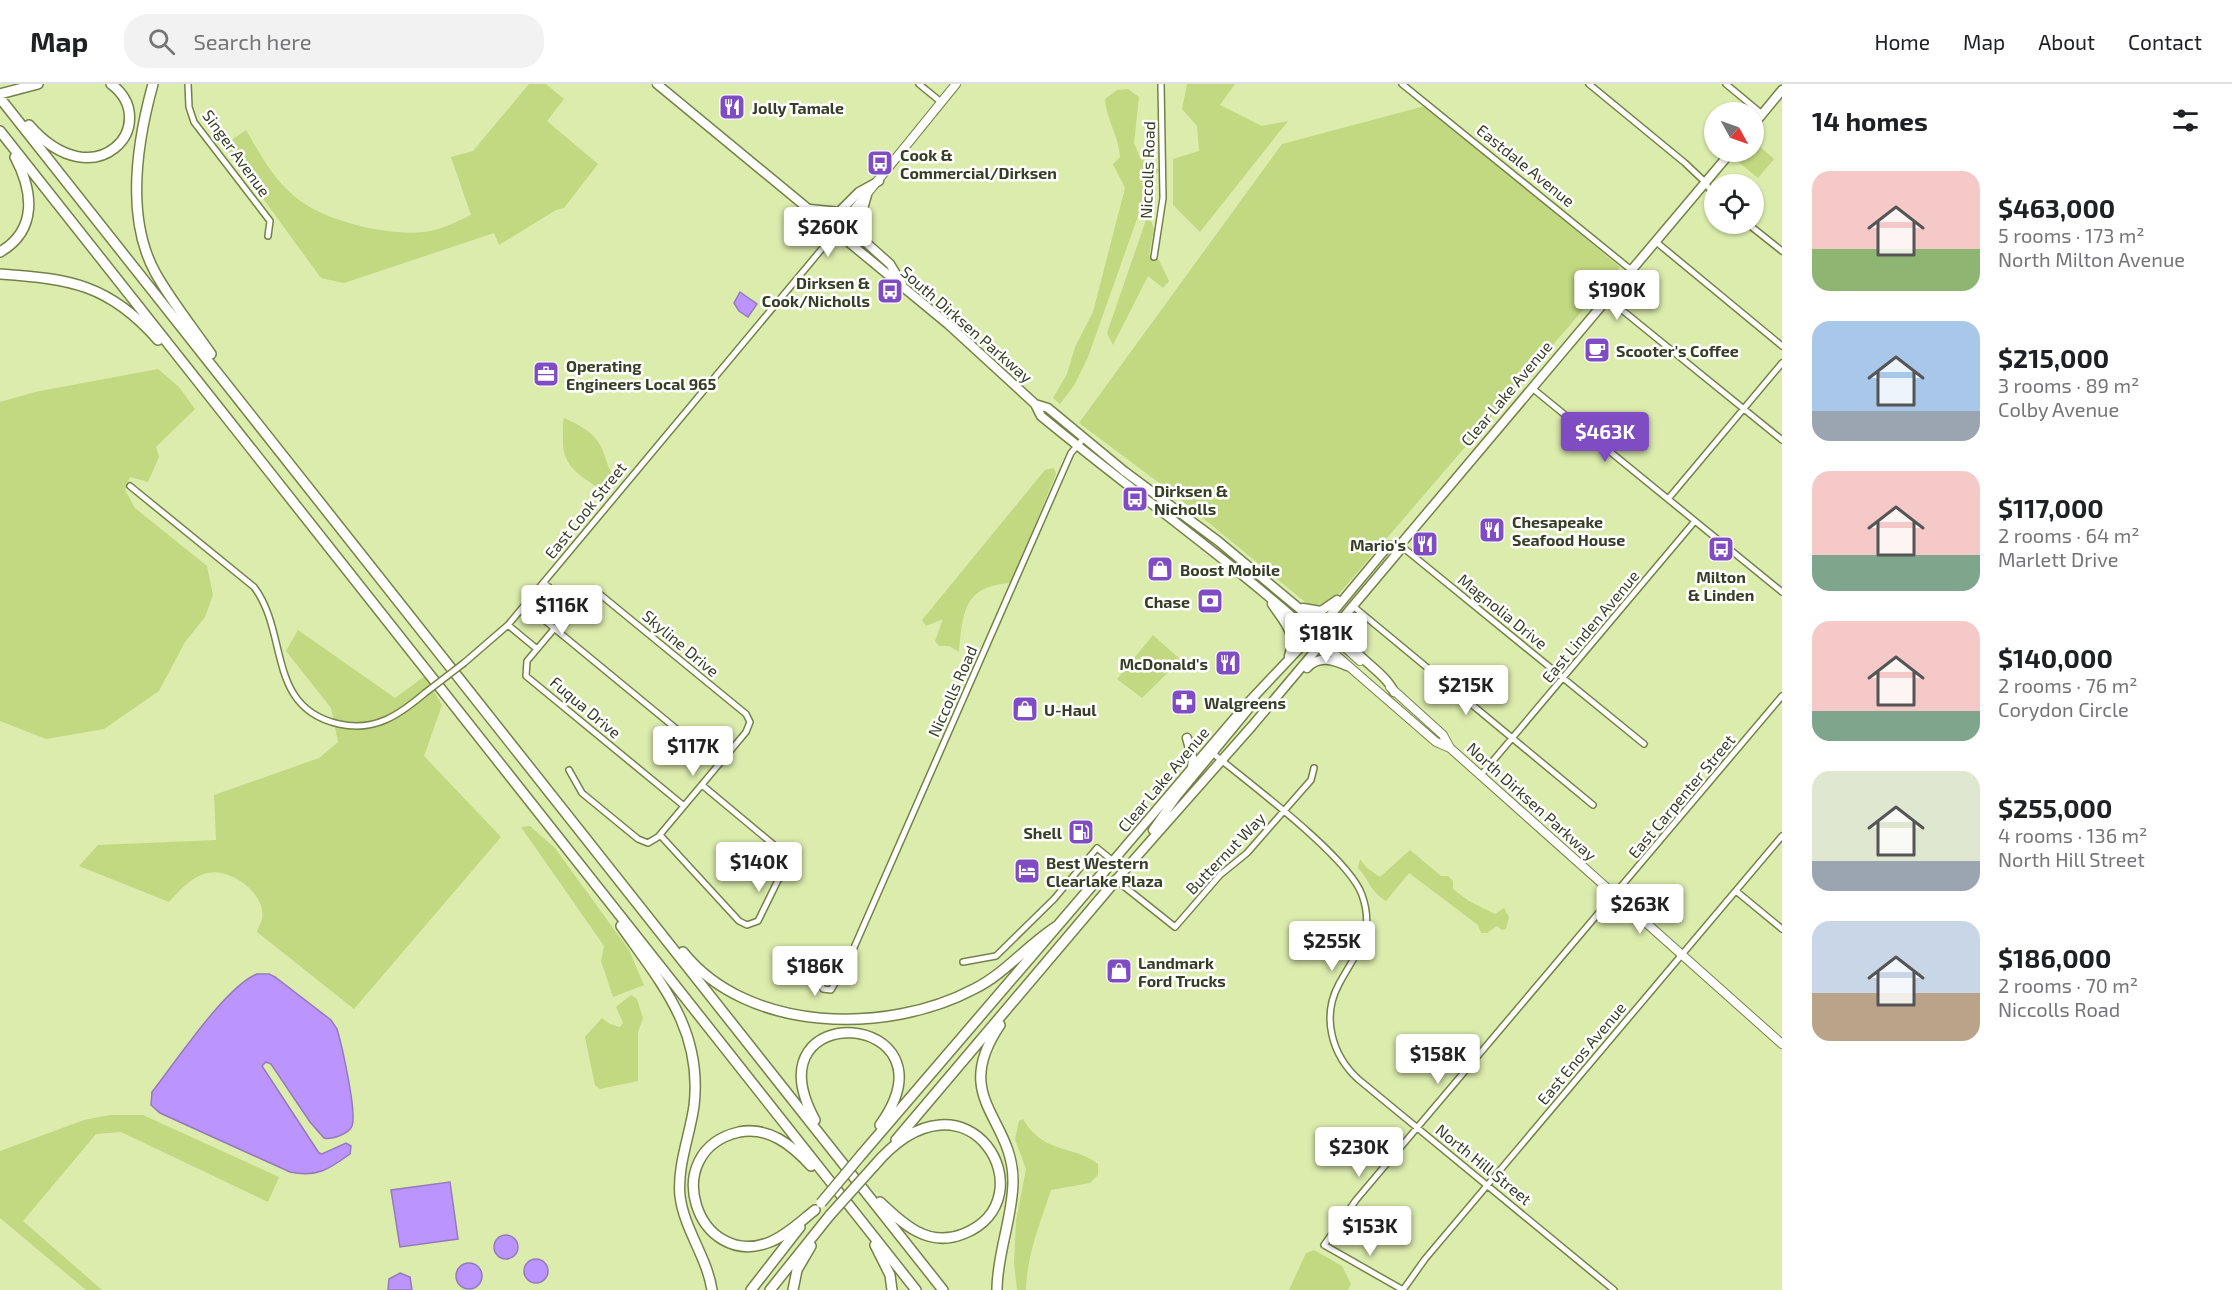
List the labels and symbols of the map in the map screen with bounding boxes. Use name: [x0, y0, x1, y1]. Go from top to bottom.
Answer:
restaurant icon: Jolly Tamale: [717, 92, 747, 122]
place label: Jolly Tamale: [752, 98, 844, 118]
north arrow: [1704, 102, 1764, 162]
street label: Singer Avenue: [199, 106, 275, 200]
street label: Eastdale Avenue: [1473, 120, 1579, 210]
street label: Niccolls Road: [1136, 121, 1158, 219]
place label: Cook & Commercial/Dirksen: [900, 145, 1057, 182]
bus stop icon: Cook & Commercial/Dirksen: [865, 148, 895, 178]
pin: $260K: [786, 207, 870, 258]
street label: South Dirksen Parkway: [897, 262, 1037, 387]
pin: $190K: [1575, 270, 1659, 321]
place label: Dirksen & Cook/Nicholls: [762, 273, 870, 310]
bus stop icon: Dirksen & Cook/Nicholls: [875, 276, 905, 306]
cafe icon: Scooter's Coffee: [1582, 335, 1612, 365]
street label: Clear Lake Avenue: [1457, 337, 1555, 449]
place label: Scooter's Coffee: [1616, 341, 1739, 360]
place label: Operating Engineers Local 965: [566, 356, 717, 393]
office icon: Operating Engineers Local 965: [531, 359, 561, 389]
pin: $463K: [1563, 412, 1647, 463]
street label: East Cook Street: [540, 458, 630, 562]
place label: Dirksen & Nicholls: [1154, 481, 1228, 518]
bus stop icon: Dirksen & Nicholls: [1120, 484, 1150, 514]
place label: Chesapeake Seafood House: [1512, 512, 1625, 549]
restaurant icon: Chesapeake Seafood House: [1477, 515, 1507, 545]
restaurant icon: Mario's: [1410, 529, 1440, 559]
bus stop icon: Milton & Linden: [1706, 534, 1736, 564]
place label: Mario's: [1350, 535, 1406, 554]
shop icon: Boost Mobile: [1145, 554, 1175, 584]
place label: Boost Mobile: [1180, 560, 1280, 579]
street label: East Linden Avenue: [1537, 566, 1643, 686]
place label: Milton & Linden: [1688, 567, 1754, 604]
street label: Magnolia Drive: [1455, 569, 1551, 653]
pin: $116K: [520, 585, 604, 636]
bank icon: Chase: [1195, 586, 1225, 616]
place label: Chase: [1144, 592, 1190, 611]
street label: Skyline Drive: [639, 606, 723, 680]
pin: $181K: [1284, 613, 1368, 664]
street label: Niccolls Road: [923, 642, 981, 740]
restaurant icon: McDonald's: [1213, 648, 1243, 678]
place label: McDonald's: [1119, 654, 1208, 673]
pin: $215K: [1424, 665, 1508, 716]
street label: Fuqua Drive: [547, 672, 625, 742]
pharmacy icon: Walgreens: [1169, 687, 1199, 717]
place label: Walgreens: [1204, 693, 1286, 712]
shop icon: U-Haul: [1010, 694, 1040, 724]
place label: U-Haul: [1044, 700, 1097, 719]
street label: Clear Lake Avenue: [1114, 723, 1212, 835]
pin: $117K: [651, 726, 735, 777]
street label: East Carpenter Street: [1624, 730, 1738, 862]
street label: North Dirksen Parkway: [1463, 738, 1601, 864]
street label: Butternut Way: [1181, 808, 1269, 898]
fuel station icon: Shell: [1066, 817, 1096, 847]
place label: Shell: [1023, 823, 1063, 842]
pin: $140K: [717, 842, 801, 893]
place label: Best Western Clearlake Plaza: [1046, 853, 1163, 890]
hotel icon: Best Western Clearlake Plaza: [1012, 856, 1042, 886]
pin: $263K: [1598, 884, 1682, 935]
pin: $255K: [1290, 921, 1374, 972]
pin: $186K: [773, 946, 857, 997]
place label: Landmark Ford Trucks: [1138, 953, 1226, 990]
shop icon: Landmark Ford Trucks: [1104, 956, 1134, 986]
street label: East Enos Avenue: [1533, 998, 1629, 1108]
pin: $158K: [1396, 1034, 1480, 1085]
street label: North Hill Street: [1432, 1120, 1536, 1208]
pin: $230K: [1317, 1127, 1401, 1178]
pin: $153K: [1328, 1206, 1412, 1257]

